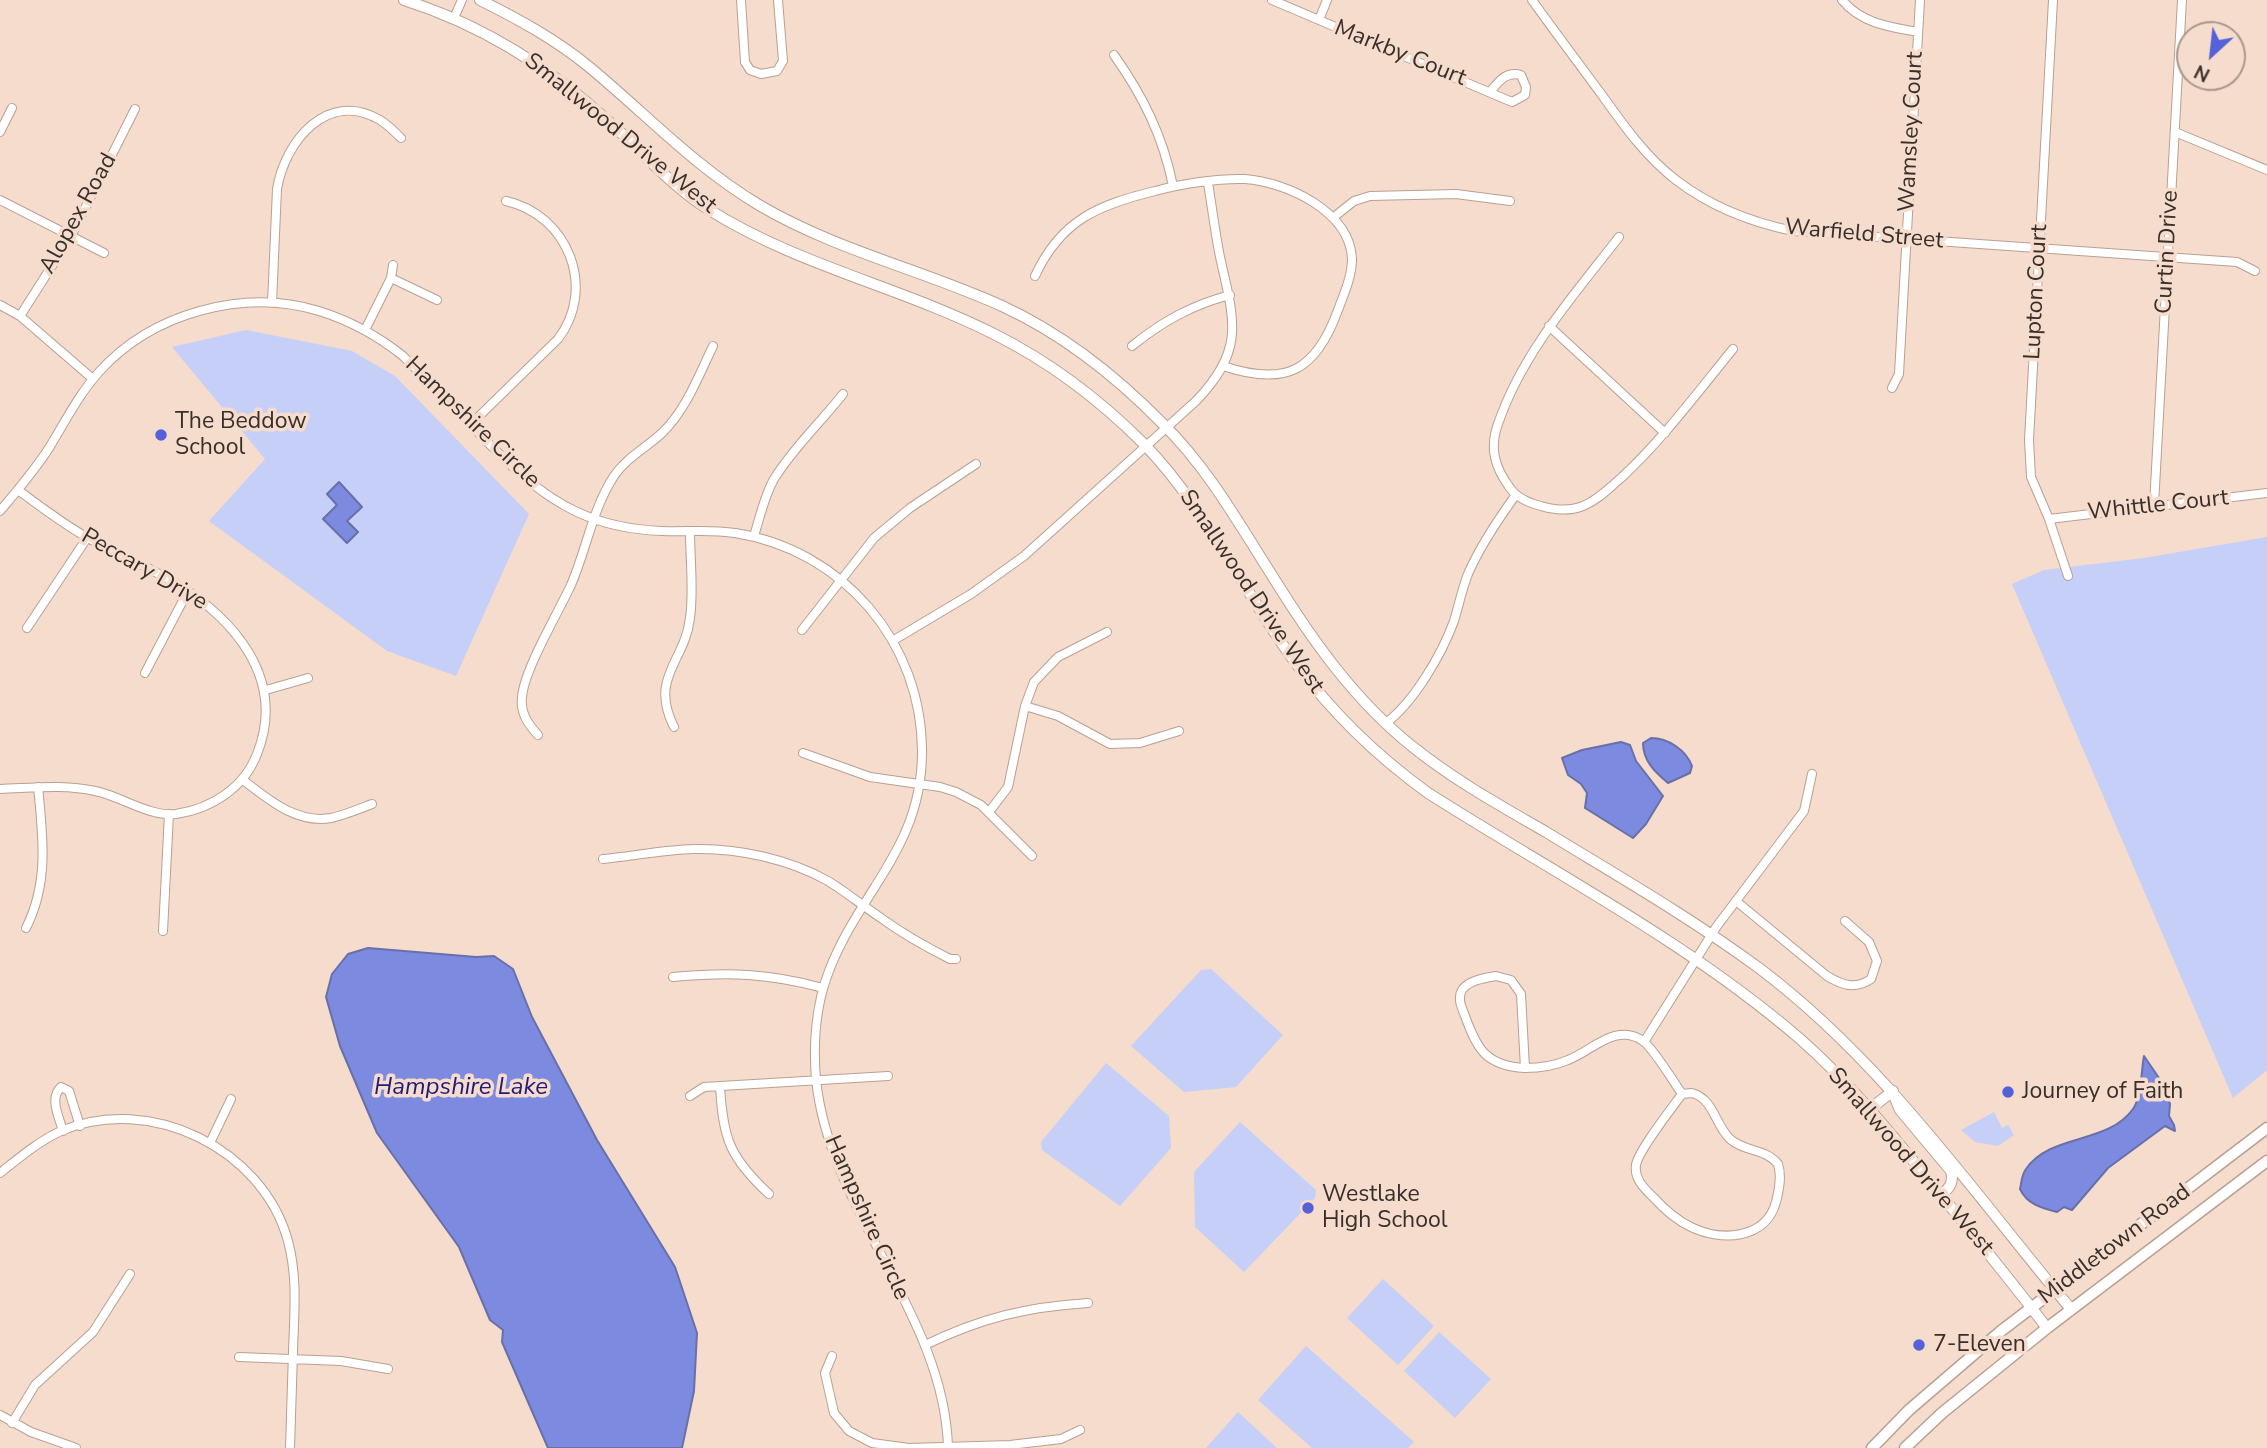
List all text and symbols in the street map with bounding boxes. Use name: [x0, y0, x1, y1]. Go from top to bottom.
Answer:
street label: Markby Court: [1330, 15, 1470, 93]
north arrow: [2176, 21, 2246, 91]
street label: Smallwood Drive West: [518, 48, 722, 220]
street label: Wamsley Court: [1894, 51, 1930, 213]
text: N: [2190, 58, 2215, 88]
street label: Alopex Road: [35, 149, 123, 279]
street label: Curtin Drive: [2151, 189, 2185, 315]
street label: Warfield Street: [1784, 214, 1944, 256]
street label: Lupton Court: [2020, 224, 2054, 360]
street label: Hampshire Circle: [399, 352, 545, 494]
place label: The Beddow School: [175, 408, 307, 462]
marker: The Beddow School: [153, 427, 169, 443]
street label: Smallwood Drive West: [1173, 485, 1329, 699]
street label: Whittle Court: [2086, 485, 2230, 527]
street label: Peccary Drive: [76, 523, 212, 617]
street label: Smallwood Drive West: [1821, 1063, 1999, 1261]
water label: Hampshire Lake: [374, 1074, 548, 1102]
place label: Journey of Faith: [2022, 1078, 2183, 1106]
marker: Journey of Faith: [2000, 1084, 2016, 1100]
street label: Hampshire Circle: [817, 1132, 915, 1304]
street label: Middletown Road: [2034, 1179, 2196, 1311]
place label: Westlake High School: [1322, 1181, 1448, 1235]
marker: Westlake High School: [1300, 1200, 1316, 1216]
place label: 7-Eleven: [1933, 1331, 2026, 1359]
marker: 7-Eleven: [1911, 1337, 1927, 1353]

